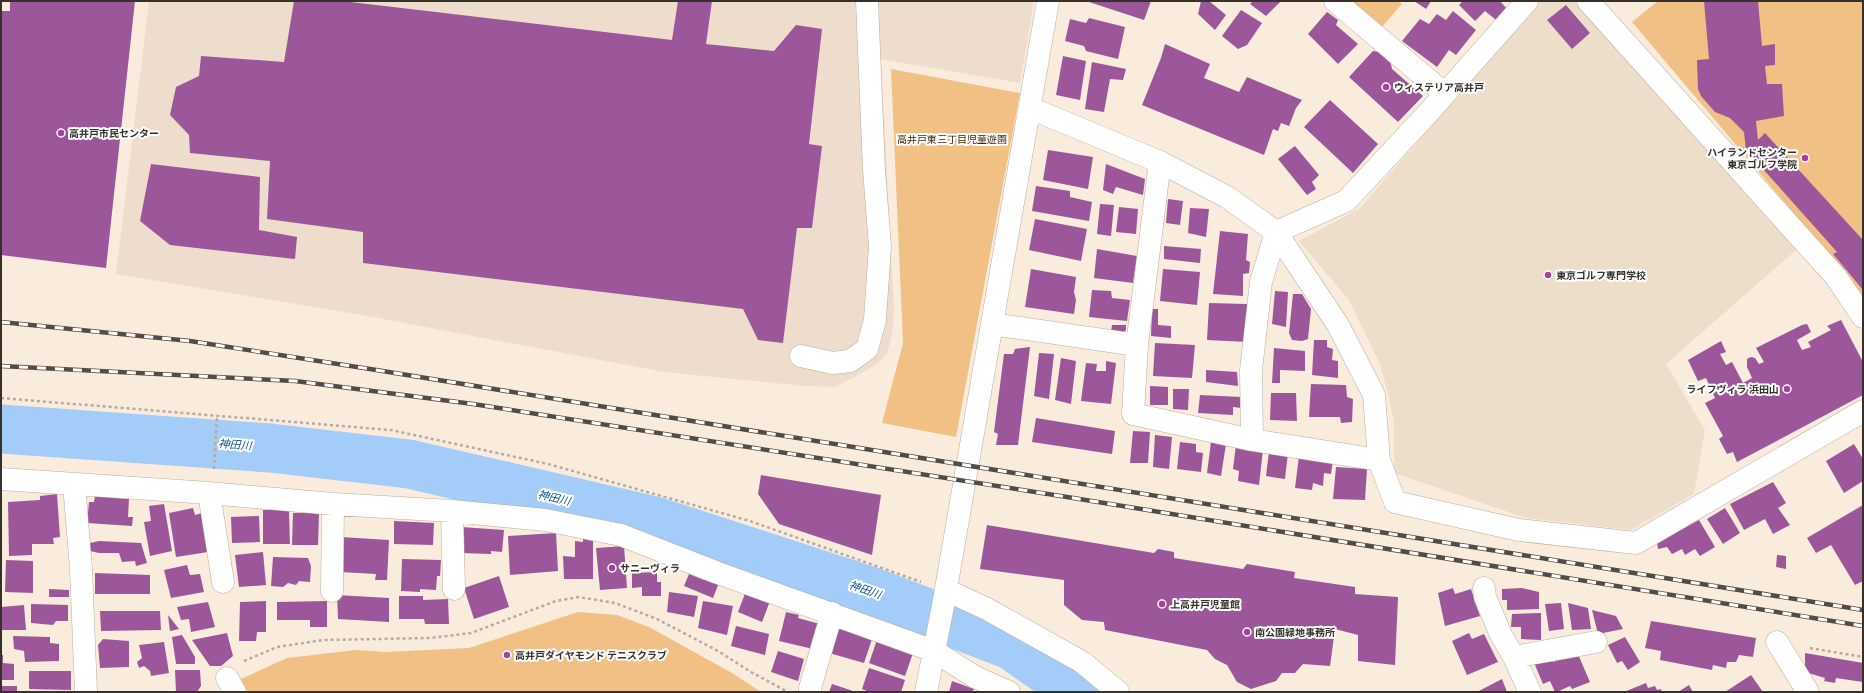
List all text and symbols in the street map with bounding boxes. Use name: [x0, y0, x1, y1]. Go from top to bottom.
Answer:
marker: ウィステリア高井戸: [1381, 82, 1391, 92]
place label: ウィステリア高井戸: [1394, 82, 1484, 93]
marker: 高井戸市民センター: [56, 128, 66, 138]
place label: 高井戸市民センター: [69, 128, 159, 139]
park label: 高井戸東三丁目児童遊園: [897, 134, 1007, 145]
place label: ハイランドセンター 東京ゴルフ学院: [1707, 147, 1797, 170]
marker: ハイランドセンター 東京ゴルフ学院: [1800, 153, 1810, 163]
marker: 東京ゴルフ専門学校: [1543, 270, 1553, 280]
place label: 東京ゴルフ専門学校: [1556, 270, 1646, 281]
place label: ライフヴィラ 浜田山: [1687, 384, 1779, 395]
marker: ライフヴィラ 浜田山: [1782, 384, 1792, 394]
water label: 神田川: [218, 437, 253, 453]
water label: 神田川: [536, 488, 573, 508]
marker: サニーヴィラ: [607, 563, 617, 573]
place label: サニーヴィラ: [620, 563, 680, 574]
water label: 神田川: [847, 578, 884, 602]
marker: 上高井戸児童館: [1157, 599, 1167, 609]
place label: 上高井戸児童館: [1170, 599, 1240, 610]
marker: 南公園緑地事務所: [1242, 627, 1252, 637]
place label: 南公園緑地事務所: [1255, 627, 1335, 638]
marker: 高井戸ダイヤモンド テニスクラブ: [502, 650, 512, 660]
place label: 高井戸ダイヤモンド テニスクラブ: [515, 650, 667, 661]

